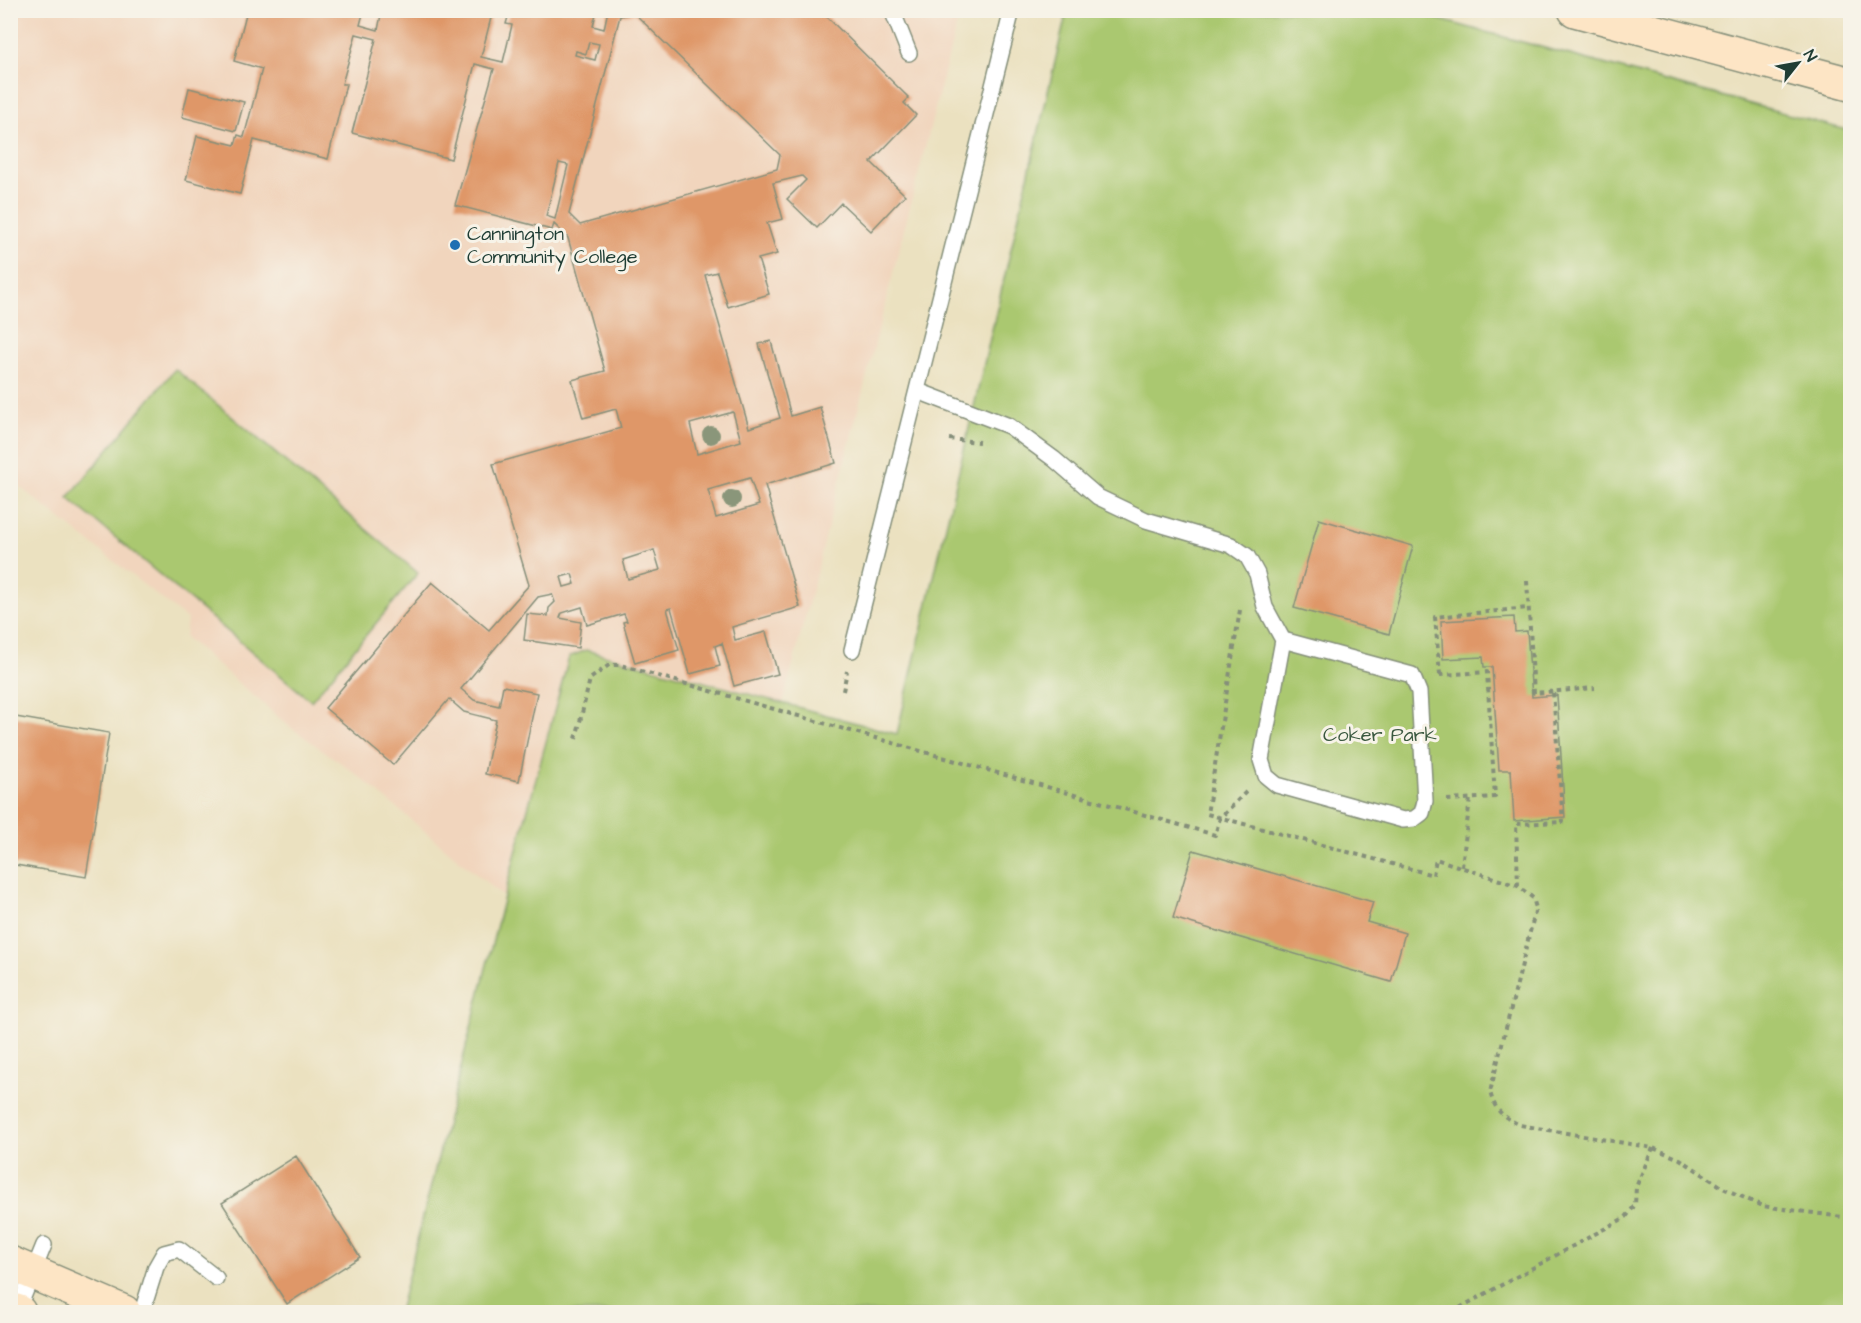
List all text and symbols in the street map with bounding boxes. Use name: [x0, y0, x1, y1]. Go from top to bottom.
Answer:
north arrow: [1768, 33, 1828, 93]
text: N: [1798, 46, 1822, 66]
place label: Cannington Community College: [467, 220, 638, 272]
marker: Cannington Community College: [448, 238, 462, 252]
park label: Coker Park: [1323, 721, 1437, 749]

